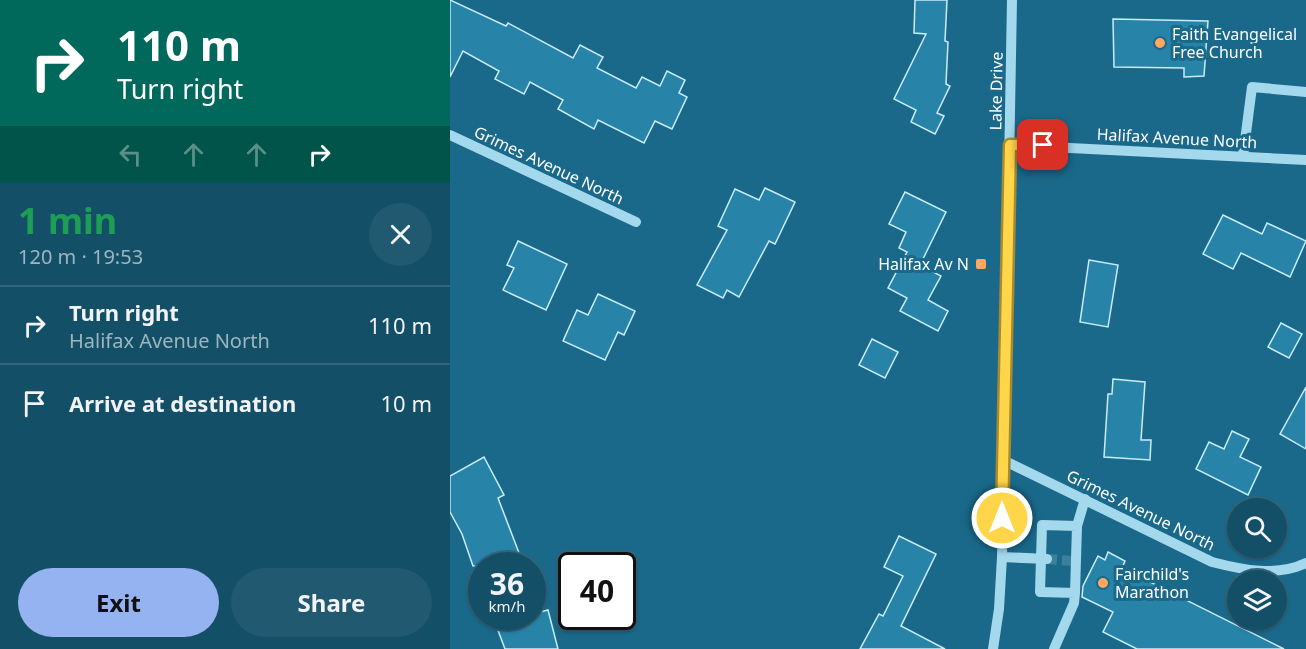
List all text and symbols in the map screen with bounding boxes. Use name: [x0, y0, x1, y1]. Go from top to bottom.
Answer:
text: 110 m: [117, 16, 241, 73]
place label: Faith Evangelical Free Church: [1172, 23, 1297, 63]
icon: right: [18, 24, 96, 102]
marker: Faith Evangelical Free Church: [1153, 36, 1167, 50]
street label: Lake Drive: [984, 51, 1008, 131]
text: Turn right: [117, 70, 243, 107]
pin: [1017, 119, 1068, 170]
street label: Grimes Avenue North: [471, 121, 627, 209]
street label: Halifax Avenue North: [1096, 123, 1258, 153]
icon: arrive: [1026, 128, 1059, 161]
icon: left: [114, 138, 147, 171]
icon: ahead: [177, 138, 210, 171]
icon: ahead: [240, 138, 273, 171]
icon: right: [303, 138, 336, 171]
text: 1 min: [18, 196, 117, 245]
button: close: [369, 203, 432, 266]
text: 120 m · 19:53: [18, 243, 143, 270]
place label: Halifax Av N: [878, 253, 969, 275]
marker: Halifax Av N: [974, 257, 988, 271]
text: Turn right: [69, 297, 179, 327]
icon: right: [18, 309, 51, 342]
text: 110 m: [368, 310, 432, 340]
text: Halifax Avenue North: [69, 327, 270, 354]
icon: arrive: [18, 387, 51, 420]
text: Arrive at destination: [69, 388, 296, 418]
text: 10 m: [381, 388, 432, 418]
street label: Grimes Avenue North: [1063, 464, 1219, 556]
position arrow: [970, 486, 1034, 550]
map controls: [1227, 498, 1287, 630]
button: search: [1227, 498, 1287, 558]
speed limit sign: 40: [558, 552, 636, 630]
text: 36: [490, 563, 524, 604]
place label: Fairchild's Marathon: [1115, 563, 1189, 603]
button: Exit: [18, 568, 219, 637]
button: Share: [231, 568, 432, 637]
button: layers: [1227, 570, 1287, 630]
marker: Fairchild's Marathon: [1096, 576, 1110, 590]
text: km/h: [489, 596, 525, 616]

